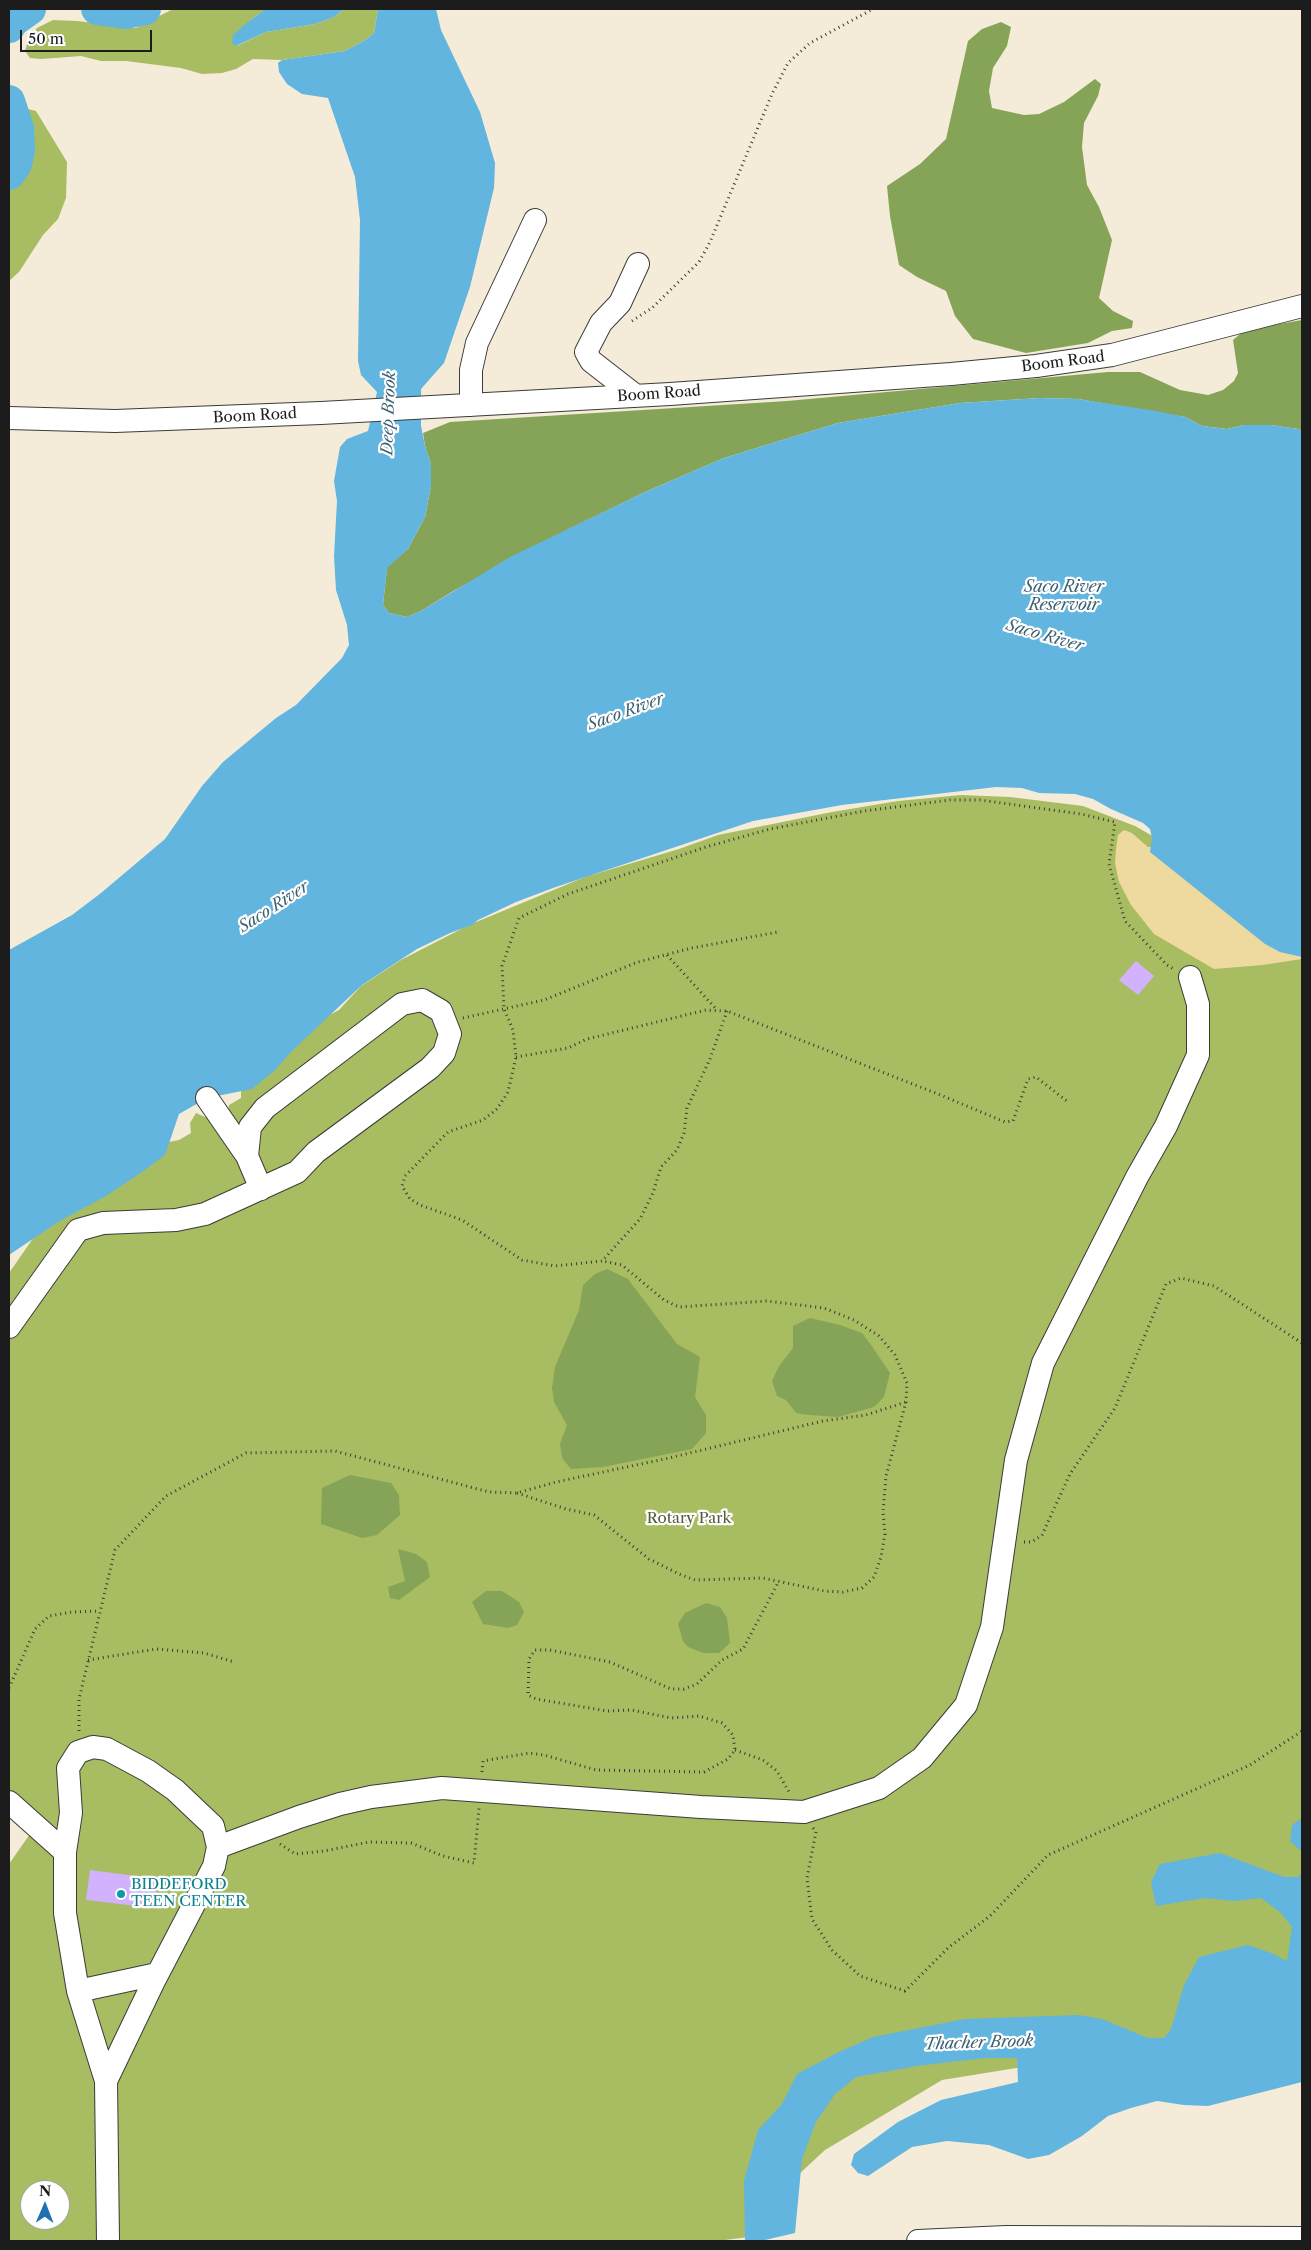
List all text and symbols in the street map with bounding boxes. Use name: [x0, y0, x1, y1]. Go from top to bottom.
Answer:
scale bar: [22, 20, 155, 52]
text: 50 m: [28, 29, 64, 48]
street label: Boom Road: [1020, 348, 1106, 376]
water label: Deep Brook: [378, 371, 400, 455]
street label: Boom Road: [617, 382, 701, 406]
street label: Boom Road: [213, 405, 297, 427]
water label: Saco River Reservoir: [1024, 577, 1104, 615]
water label: Saco River: [1004, 616, 1086, 656]
water label: Saco River: [585, 689, 667, 735]
water label: Saco River: [235, 877, 313, 937]
park label: Rotary Park: [647, 1510, 731, 1528]
place label: BIDDEFORD TEEN CENTER: [131, 1876, 246, 1911]
marker: BIDDEFORD TEEN CENTER: [115, 1888, 127, 1900]
water label: Thacher Brook: [924, 2032, 1034, 2054]
north arrow: [20, 2180, 70, 2230]
text: N: [39, 2182, 51, 2200]

